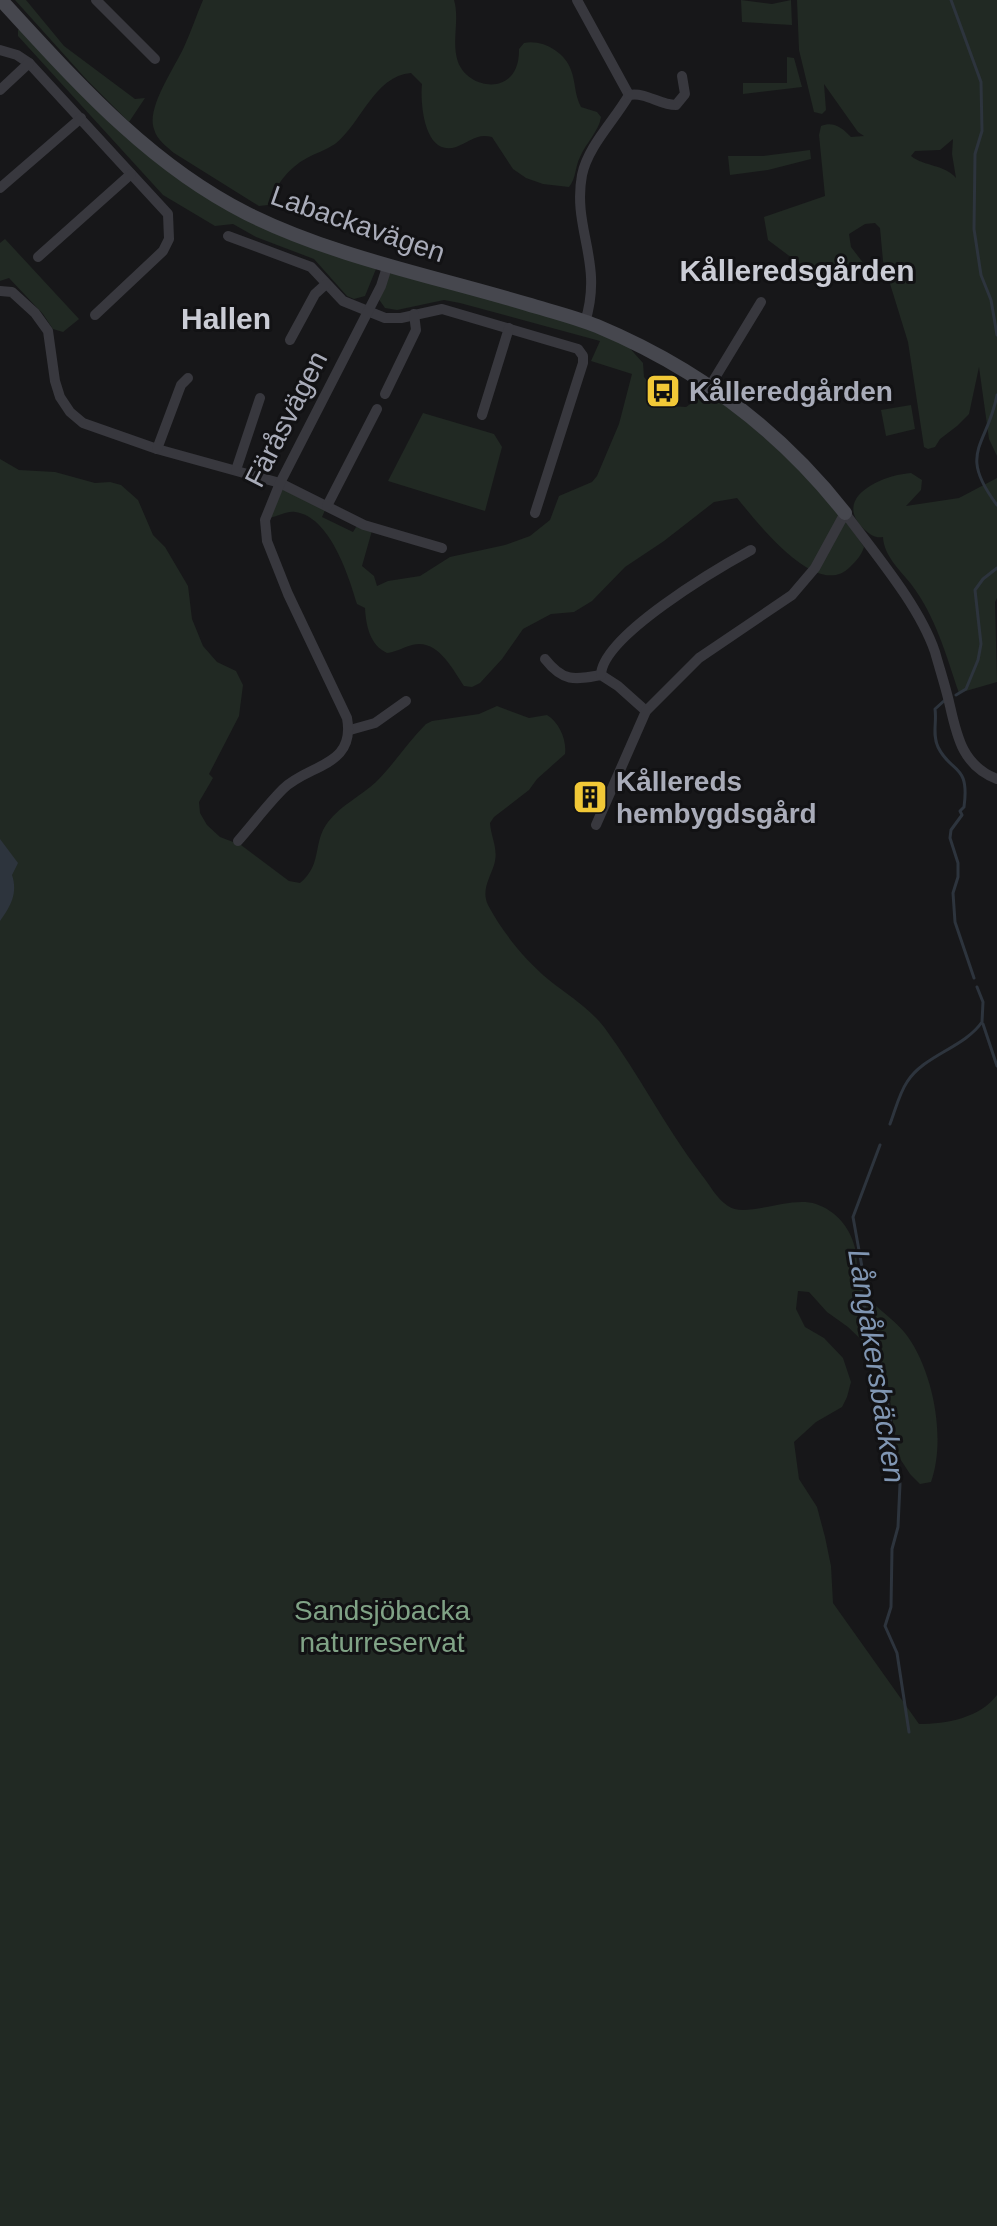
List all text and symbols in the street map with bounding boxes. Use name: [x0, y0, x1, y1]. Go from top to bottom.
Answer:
street label: Labackavägen: [267, 180, 449, 268]
district label: Kålleredsgården: [679, 254, 915, 287]
district label: Hallen: [181, 302, 271, 335]
street label: Färåsvägen: [239, 346, 333, 492]
bus stop icon: Kålleredgården: [644, 372, 682, 410]
place label: Kålleredgården: [689, 376, 893, 407]
place label: Kållereds hembygdsgård: [616, 766, 817, 829]
building icon: Kållereds hembygdsgård: [571, 778, 609, 816]
water label: Långåkersbäcken: [842, 1246, 912, 1486]
park label: Sandsjöbacka naturreservat: [294, 1595, 470, 1658]

